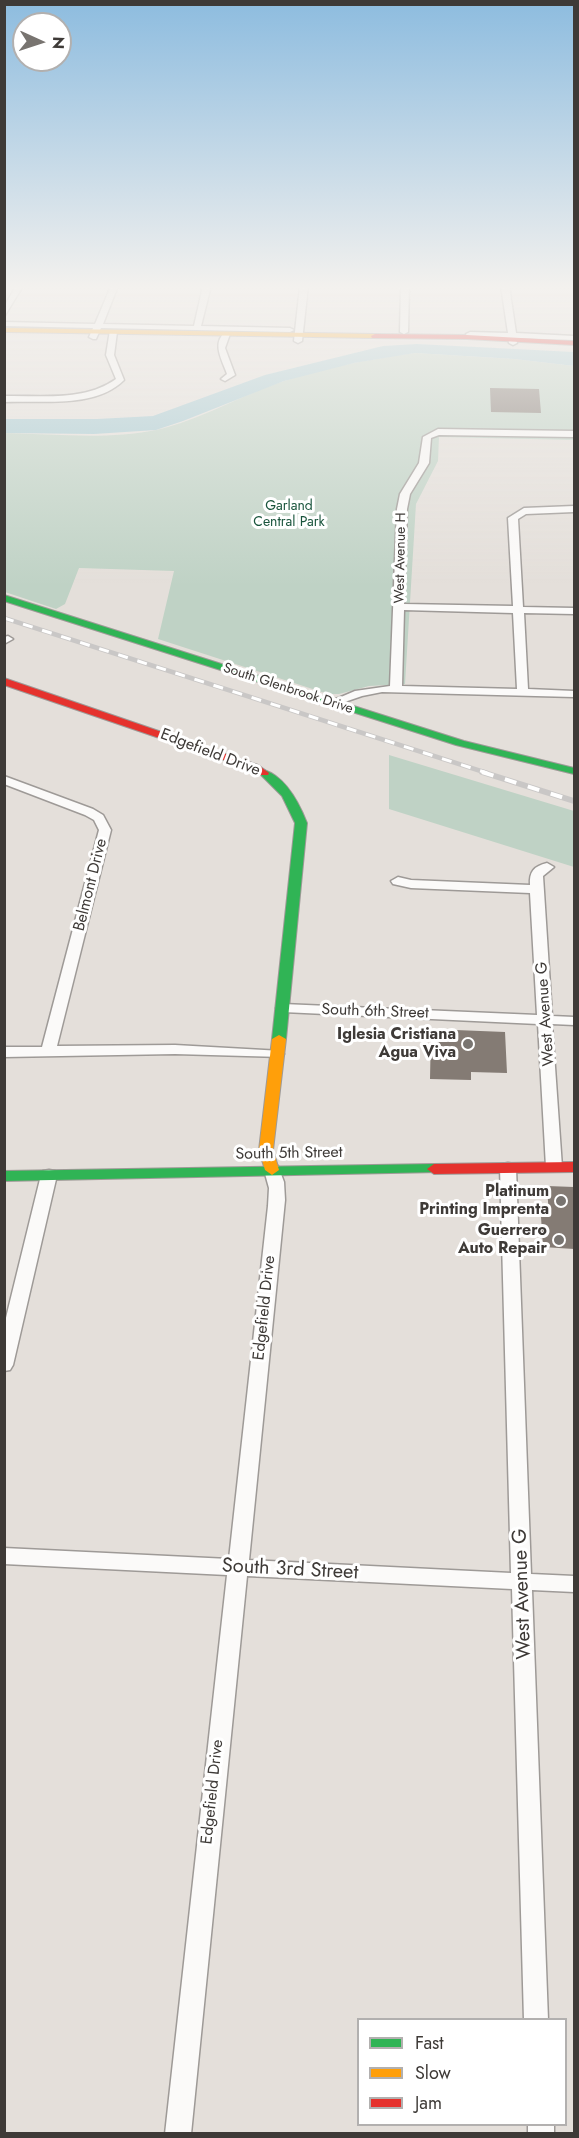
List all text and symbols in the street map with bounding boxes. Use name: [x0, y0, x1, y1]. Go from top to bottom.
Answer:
north arrow: [12, 12, 72, 72]
text: N: [47, 36, 70, 50]
park label: Garland Central Park: [253, 499, 325, 532]
street label: West Avenue H: [392, 512, 410, 604]
street label: South Glenbrook Drive: [221, 660, 355, 718]
street label: Edgefield Drive: [157, 725, 263, 781]
street label: Belmont Drive: [70, 837, 112, 933]
street label: West Avenue G: [533, 961, 559, 1067]
street label: South 6th Street: [321, 1001, 429, 1023]
place label: Iglesia Cristiana Agua Viva: [337, 1025, 456, 1063]
marker: Iglesia Cristiana Agua Viva: [461, 1037, 475, 1051]
street label: South 5th Street: [235, 1143, 343, 1165]
place label: Platinum Printing Imprenta: [419, 1182, 549, 1220]
marker: Platinum Printing Imprenta: [554, 1194, 568, 1208]
place label: Guerrero Auto Repair: [458, 1221, 547, 1259]
marker: Guerrero Auto Repair: [552, 1233, 566, 1247]
street label: Edgefield Drive: [250, 1255, 280, 1361]
street label: West Avenue G: [509, 1528, 537, 1660]
street label: South 3rd Street: [221, 1554, 359, 1586]
street label: Edgefield Drive: [198, 1739, 228, 1845]
legend: [357, 2018, 567, 2126]
text: Fast: [415, 2030, 444, 2056]
text: Slow: [415, 2060, 451, 2086]
text: Jam: [415, 2090, 442, 2116]

